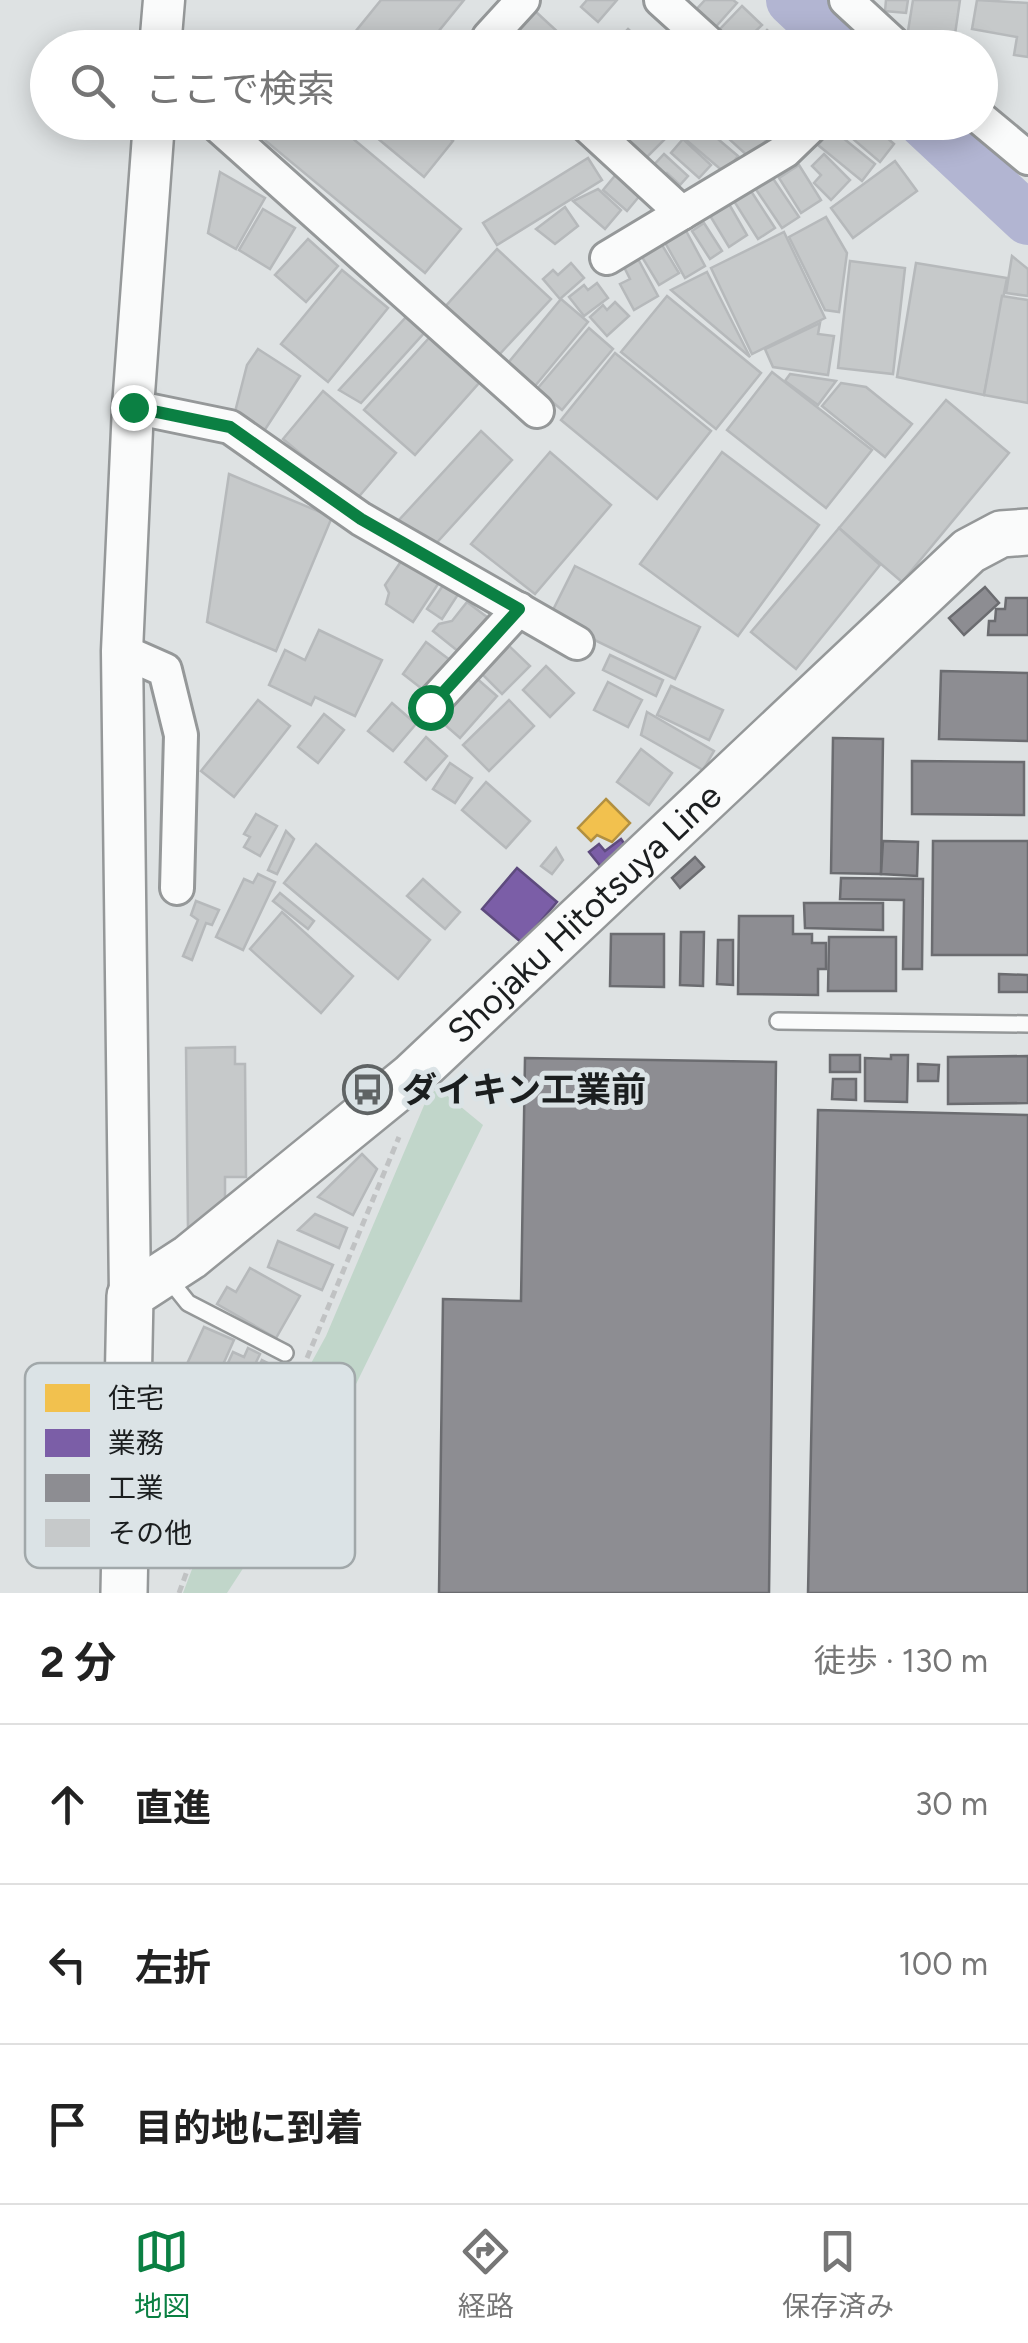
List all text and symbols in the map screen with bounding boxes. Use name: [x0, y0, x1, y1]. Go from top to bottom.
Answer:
search box: [30, 30, 998, 140]
icon: search: [65, 58, 120, 113]
text: ここで検索: [145, 66, 335, 112]
route end: [111, 385, 157, 431]
route start: [408, 685, 454, 731]
street label: Shojaku Hitotsuya Line: [439, 775, 730, 1052]
bus stop icon: ダイキン工業前: [341, 1064, 393, 1116]
place label: ダイキン工業前: [402, 1069, 646, 1111]
legend: [25, 1363, 355, 1568]
text: 住宅: [108, 1381, 164, 1415]
text: 業務: [108, 1426, 164, 1460]
text: 工業: [108, 1471, 164, 1505]
text: その他: [108, 1516, 192, 1550]
text: 2 分: [40, 1637, 116, 1688]
text: 徒歩 · 130 m: [814, 1642, 988, 1680]
icon: ahead: [40, 1777, 95, 1832]
text: 直進: [135, 1785, 211, 1831]
text: 30 m: [915, 1785, 988, 1823]
icon: left: [40, 1937, 95, 1992]
text: 左折: [135, 1945, 211, 1991]
text: 100 m: [899, 1945, 988, 1983]
icon: arrive: [40, 2097, 95, 2152]
text: 目的地に到着: [135, 2105, 363, 2151]
tab: 地図: [134, 2224, 190, 2324]
tab: 経路: [458, 2224, 514, 2324]
tab: 保存済み: [782, 2224, 894, 2324]

